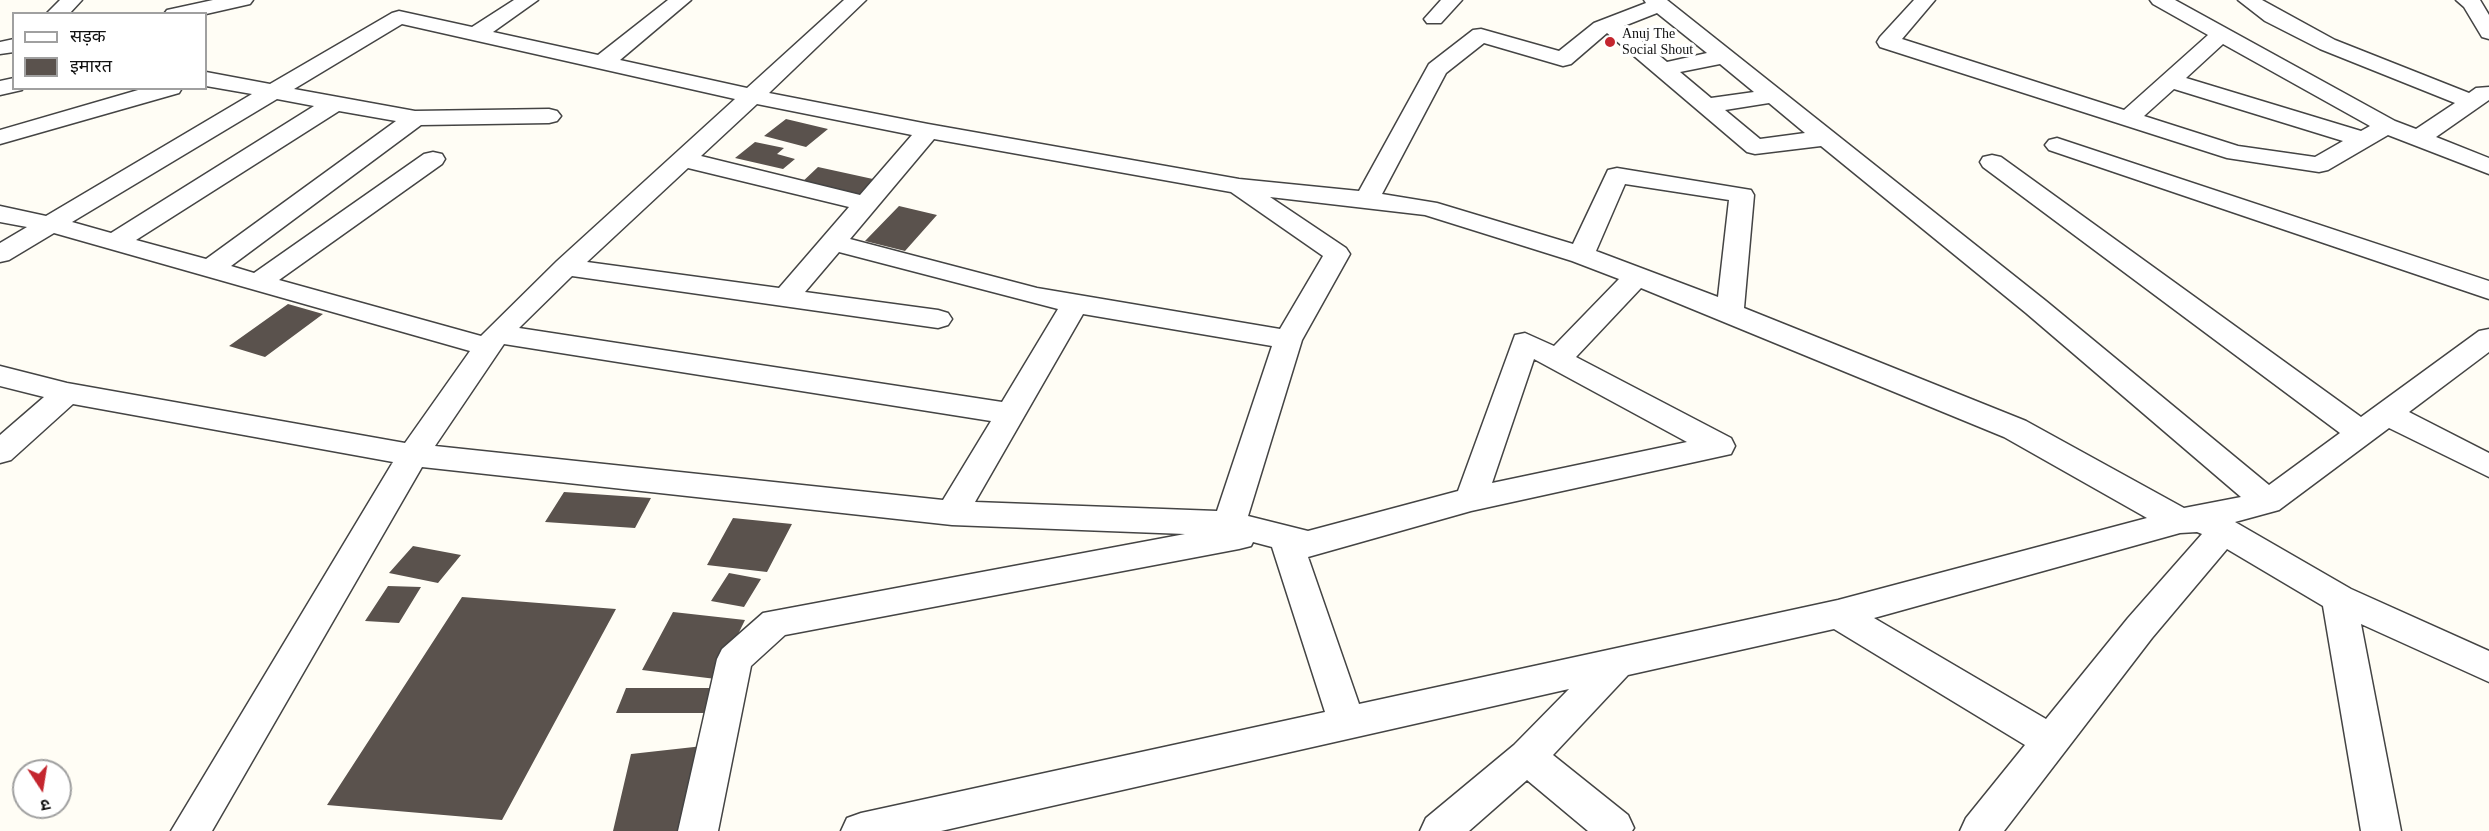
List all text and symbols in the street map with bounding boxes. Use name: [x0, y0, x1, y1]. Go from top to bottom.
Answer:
legend: [12, 12, 207, 90]
text: सड़क: [70, 26, 106, 46]
place label: Anuj The Social Shout: [1622, 26, 1693, 58]
marker: Anuj The Social Shout: [1603, 35, 1617, 49]
text: इमारत: [70, 56, 112, 76]
north arrow: [12, 759, 72, 819]
text: उ: [39, 796, 52, 814]

